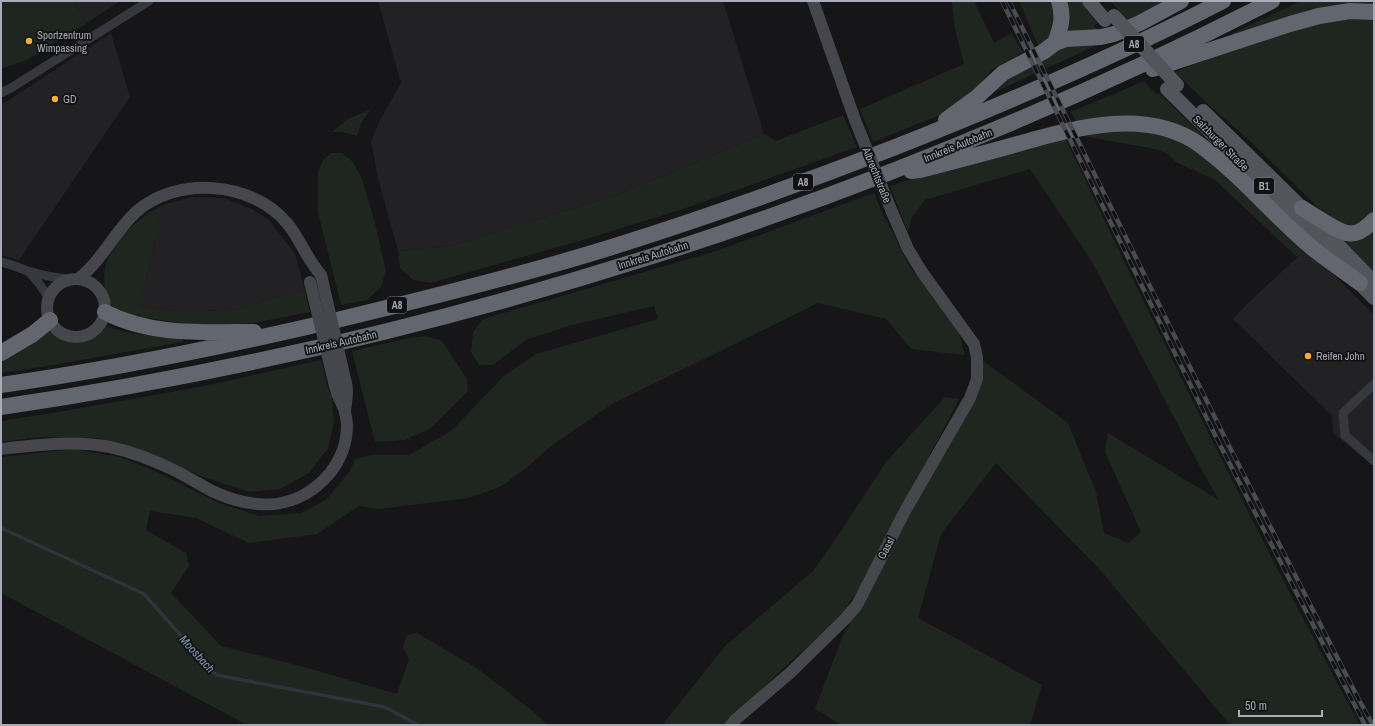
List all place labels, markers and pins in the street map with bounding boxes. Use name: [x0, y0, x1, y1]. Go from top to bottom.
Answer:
place label: Sportzentrum Wimpassing: [37, 28, 91, 55]
marker: Sportzentrum Wimpassing: [24, 36, 34, 46]
place label: GD: [63, 92, 77, 106]
marker: GD: [50, 94, 60, 104]
place label: Reifen John: [1316, 349, 1365, 363]
marker: Reifen John: [1303, 351, 1313, 361]

